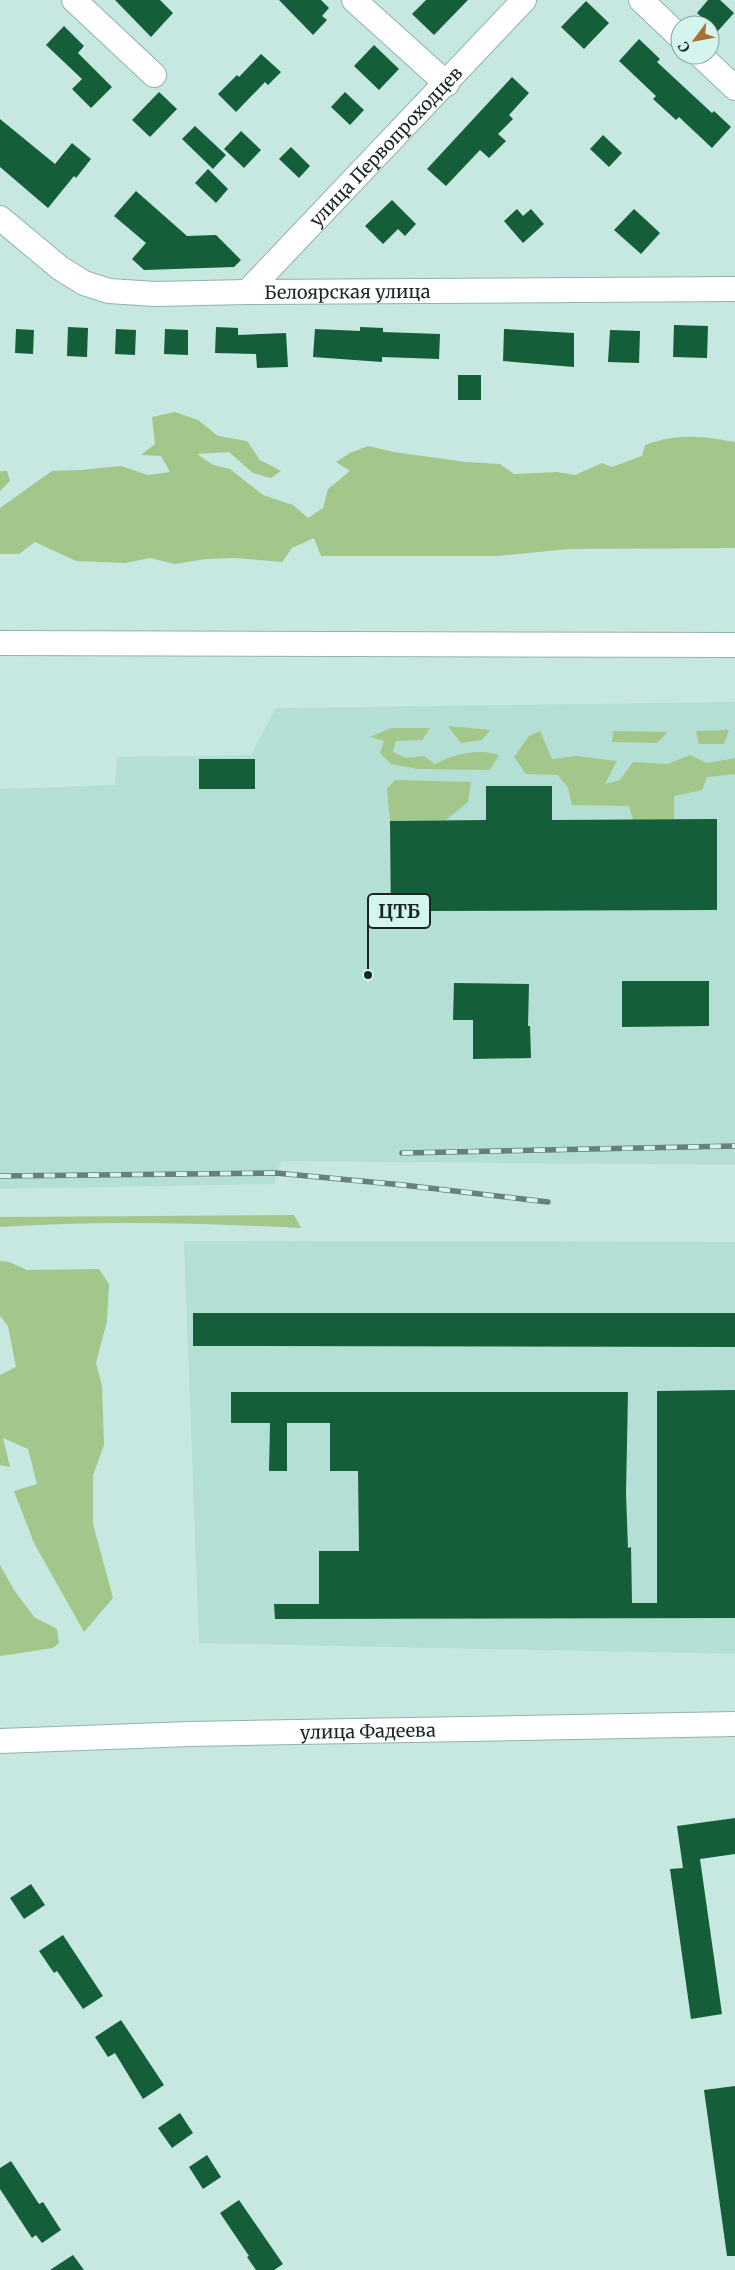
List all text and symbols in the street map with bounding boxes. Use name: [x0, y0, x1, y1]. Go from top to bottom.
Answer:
north arrow: [670, 15, 720, 65]
text: С: [674, 38, 694, 56]
street label: улица Первопроходцев: [304, 61, 467, 231]
street label: Белоярская улица: [264, 279, 431, 303]
callout: ЦТБ: [368, 894, 430, 928]
text: ЦТБ: [378, 899, 420, 923]
street label: улица Фадеева: [300, 1718, 436, 1743]

